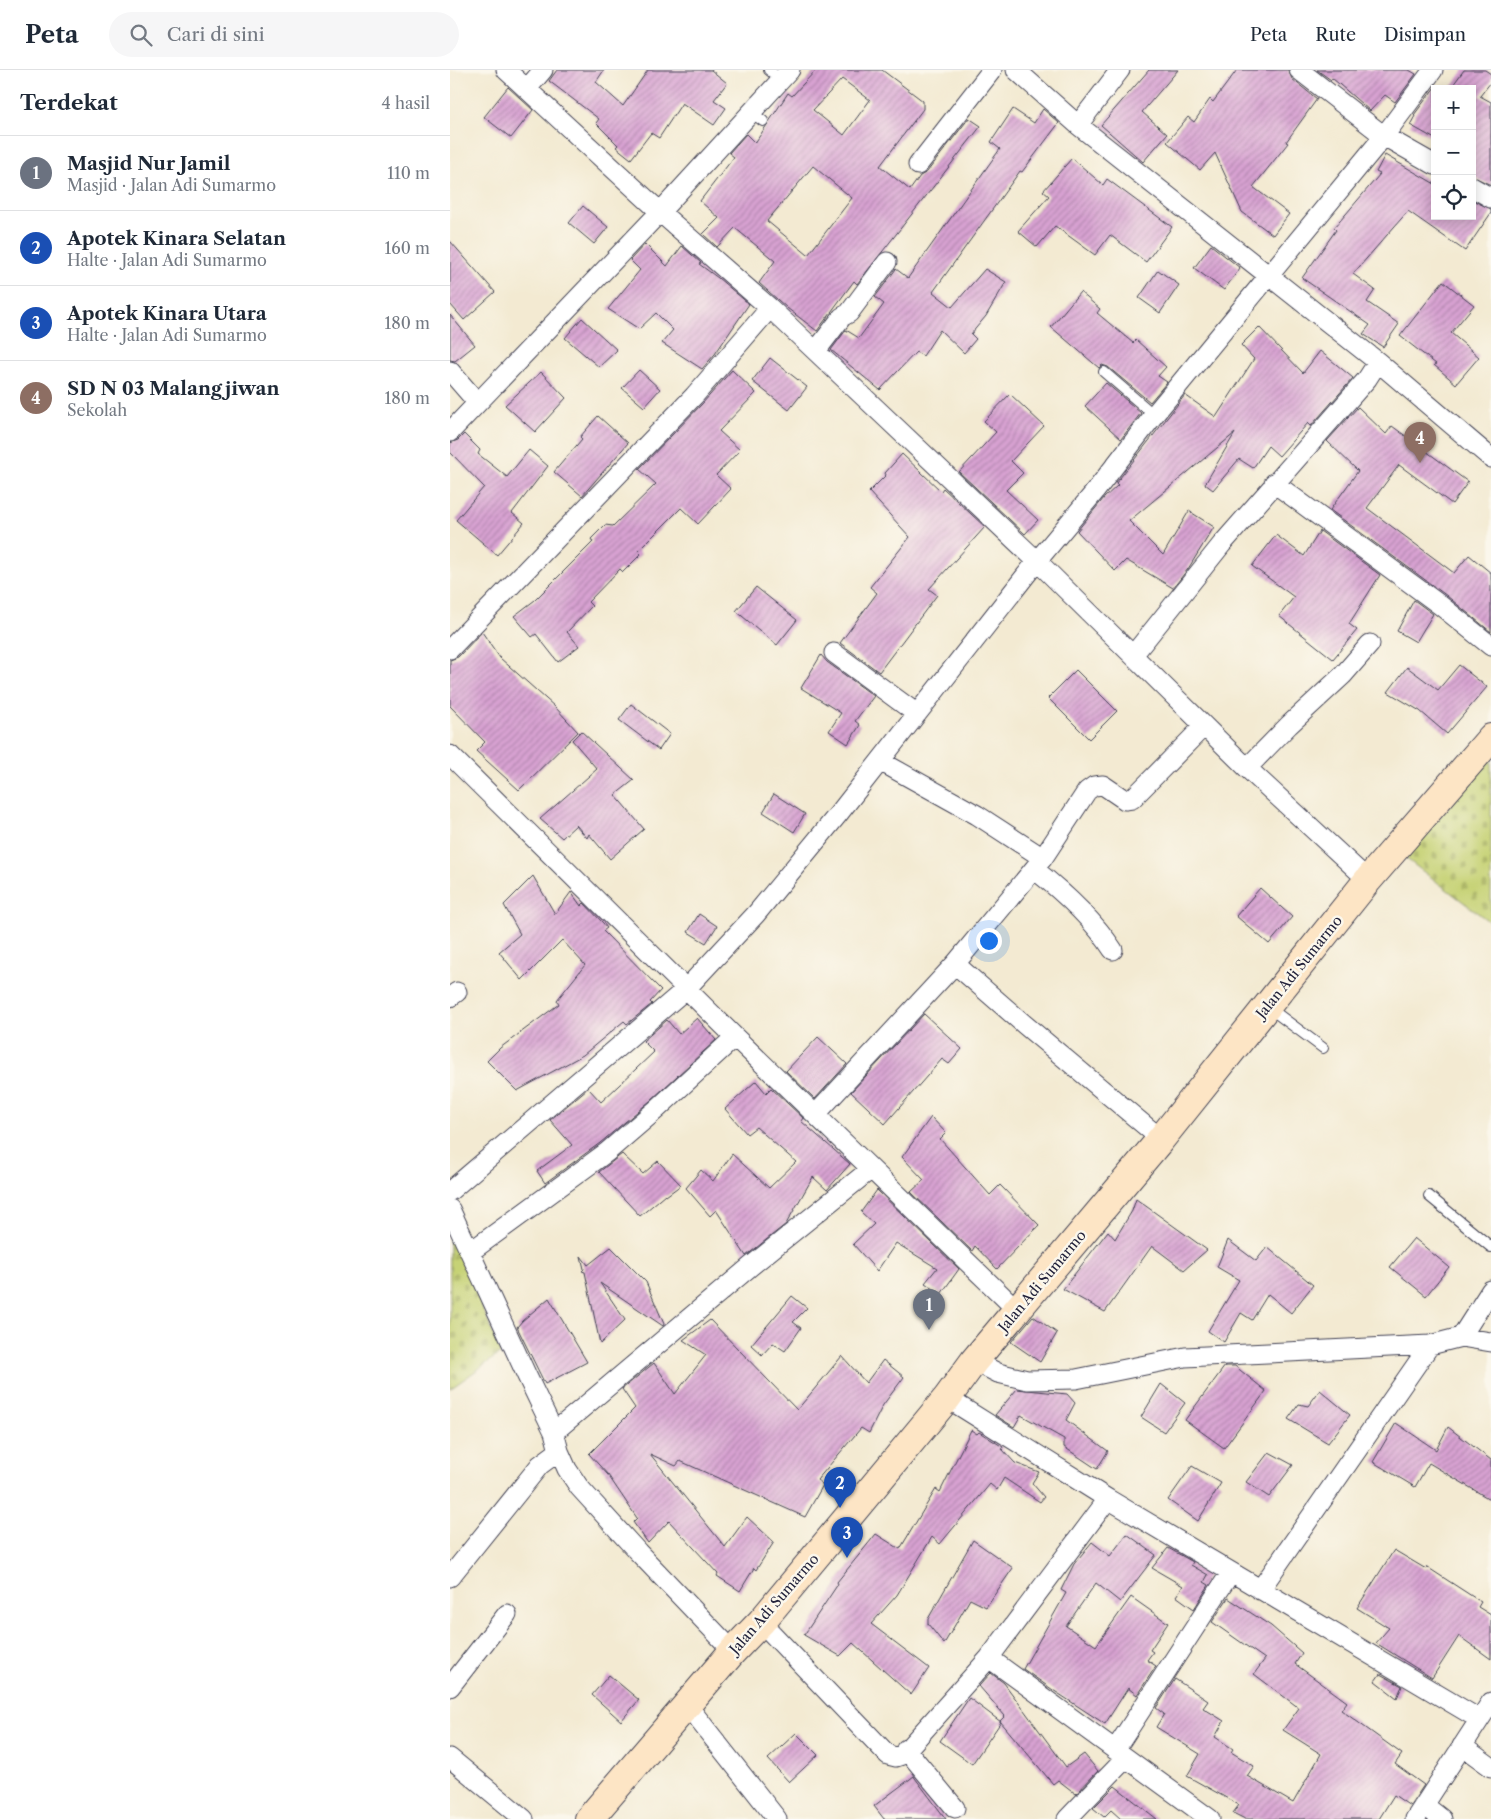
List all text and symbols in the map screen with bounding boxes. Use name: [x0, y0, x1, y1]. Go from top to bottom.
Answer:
search box: [109, 12, 459, 57]
text: Peta: [25, 20, 79, 49]
icon: search: [127, 21, 155, 49]
text: Cari di sini: [167, 23, 264, 46]
text: Peta: [1250, 24, 1287, 46]
text: Rute: [1315, 24, 1356, 46]
text: Disimpan: [1384, 24, 1466, 46]
map controls: [1431, 85, 1476, 220]
button: +: [1431, 85, 1476, 130]
text: Terdekat: [20, 90, 118, 115]
text: 4 hasil: [381, 93, 430, 113]
button: −: [1431, 130, 1476, 175]
text: Masjid Nur Jamil: [67, 152, 230, 175]
text: 1: [32, 163, 40, 183]
text: 110 m: [387, 163, 430, 183]
text: Masjid · Jalan Adi Sumarmo: [67, 175, 276, 195]
button: locate: [1431, 175, 1476, 220]
text: Apotek Kinara Selatan: [67, 227, 286, 250]
text: 2: [31, 238, 41, 258]
text: 160 m: [385, 238, 430, 258]
text: Halte · Jalan Adi Sumarmo: [67, 250, 267, 270]
text: Apotek Kinara Utara: [67, 302, 267, 325]
text: 3: [31, 313, 41, 333]
text: 180 m: [384, 313, 430, 333]
text: Halte · Jalan Adi Sumarmo: [67, 325, 267, 345]
text: SD N 03 Malangjiwan: [67, 377, 280, 400]
text: 4: [31, 388, 41, 408]
text: 180 m: [384, 388, 430, 408]
text: Sekolah: [67, 400, 127, 420]
pin: 4: [1404, 422, 1436, 463]
street label: Jalan Adi Sumarmo: [1251, 912, 1346, 1024]
your location: [976, 928, 1002, 954]
street label: Jalan Adi Sumarmo: [993, 1226, 1090, 1337]
pin: 1: [913, 1289, 945, 1330]
pin: 2: [824, 1467, 856, 1508]
pin: 3: [831, 1517, 863, 1558]
street label: Jalan Adi Sumarmo: [724, 1550, 823, 1659]

